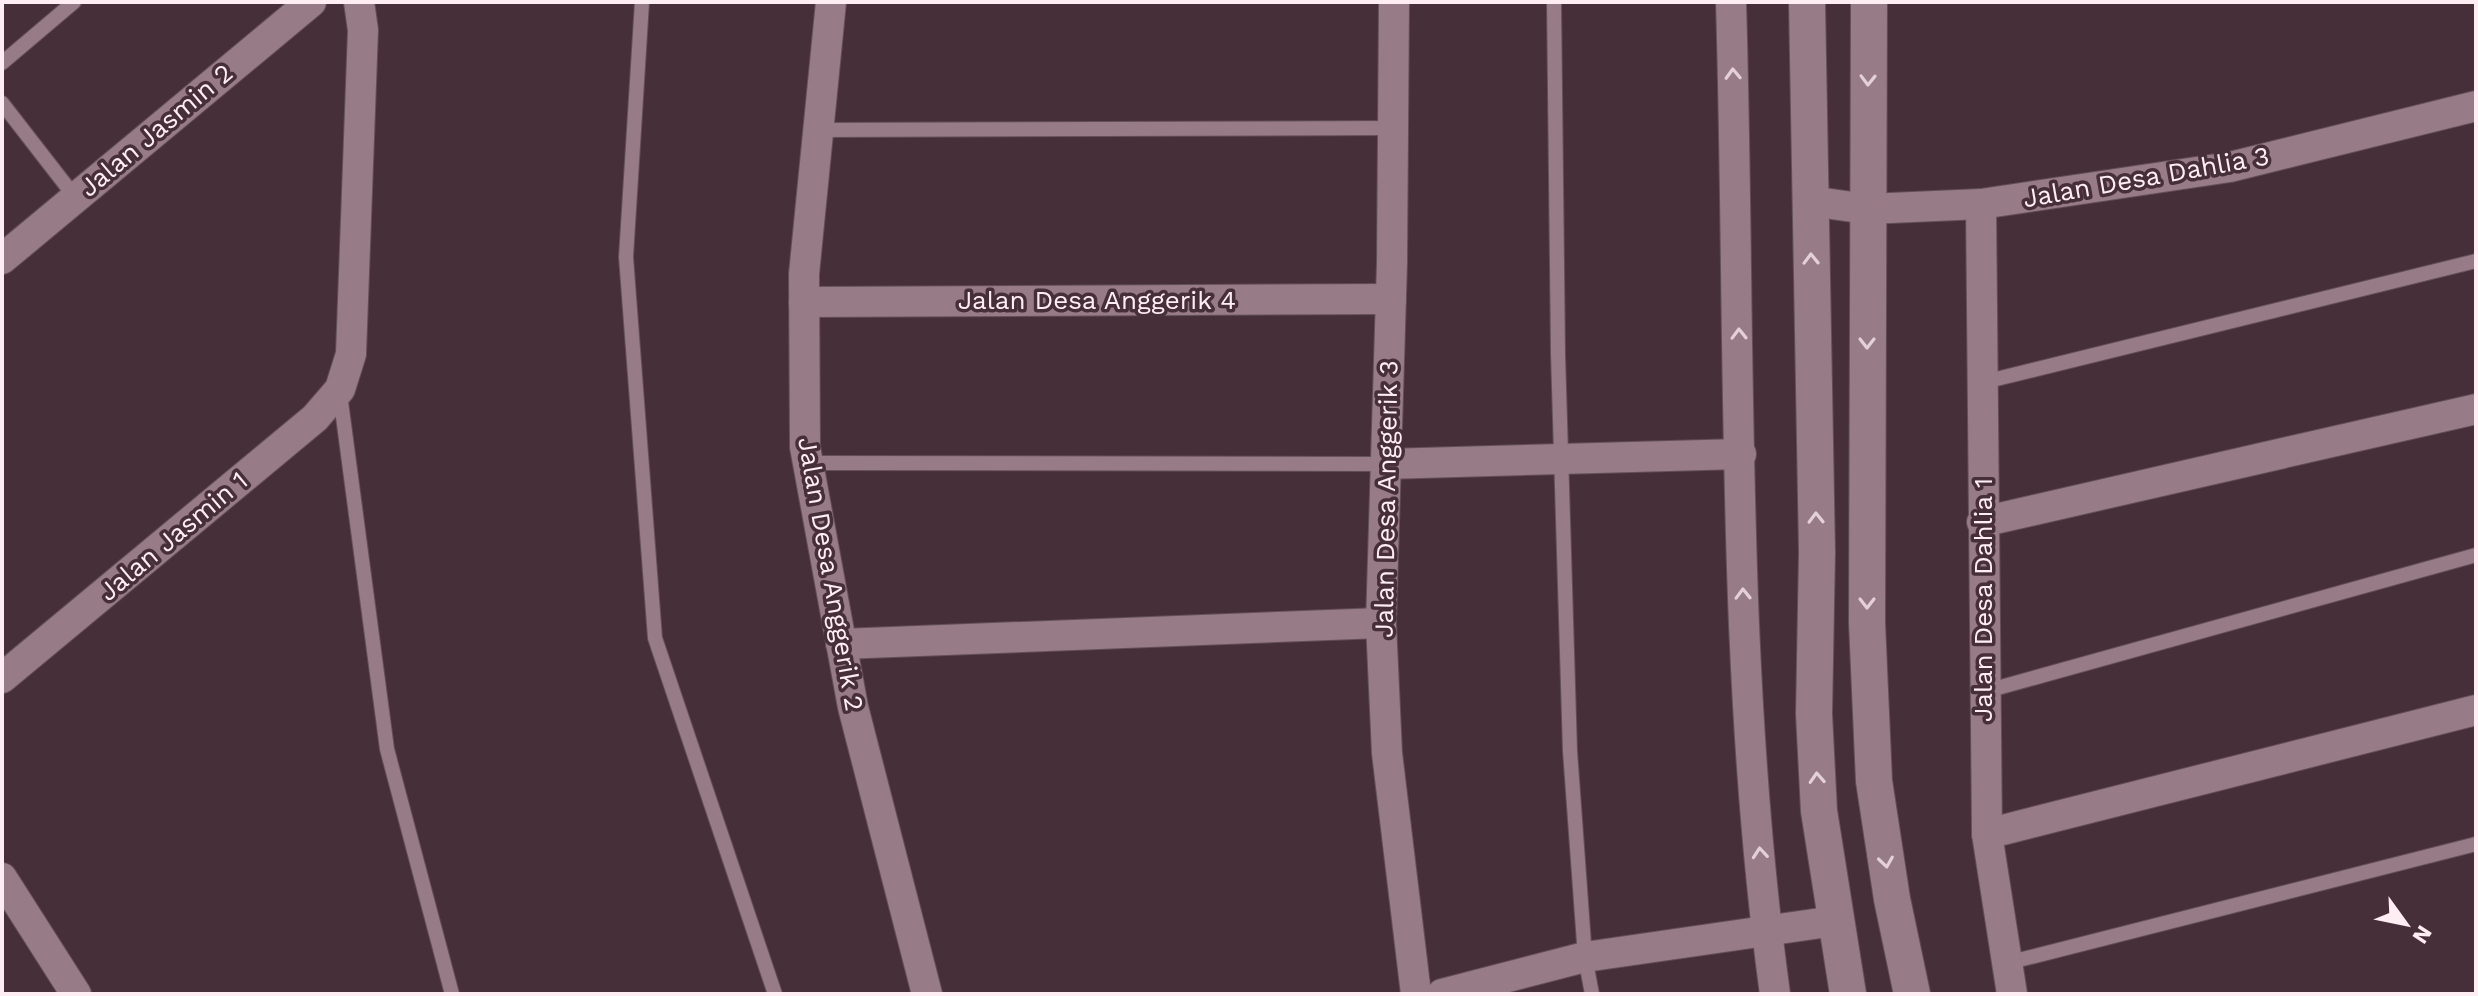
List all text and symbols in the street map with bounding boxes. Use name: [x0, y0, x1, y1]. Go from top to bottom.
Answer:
street label: Jalan Jasmin 2: [73, 57, 239, 203]
one-way arrow: [1725, 67, 1742, 80]
one-way arrow: [1859, 74, 1877, 87]
street label: Jalan Desa Dahlia 3: [2020, 141, 2272, 213]
one-way arrow: [1803, 252, 1820, 265]
street label: Jalan Desa Anggerik 4: [958, 285, 1236, 315]
one-way arrow: [1730, 327, 1748, 340]
one-way arrow: [1858, 337, 1876, 350]
street label: Jalan Desa Anggerik 3: [1369, 360, 1403, 638]
street label: Jalan Desa Anggerik 2: [792, 435, 870, 713]
street label: Jalan Jasmin 1: [93, 465, 253, 607]
street label: Jalan Desa Dahlia 1: [1968, 478, 1998, 722]
one-way arrow: [1807, 511, 1825, 524]
one-way arrow: [1735, 587, 1752, 600]
one-way arrow: [1858, 597, 1876, 610]
one-way arrow: [1809, 771, 1826, 784]
one-way arrow: [1752, 846, 1769, 859]
one-way arrow: [1877, 855, 1894, 869]
north arrow: [2366, 884, 2446, 964]
text: N: [2407, 921, 2437, 948]

